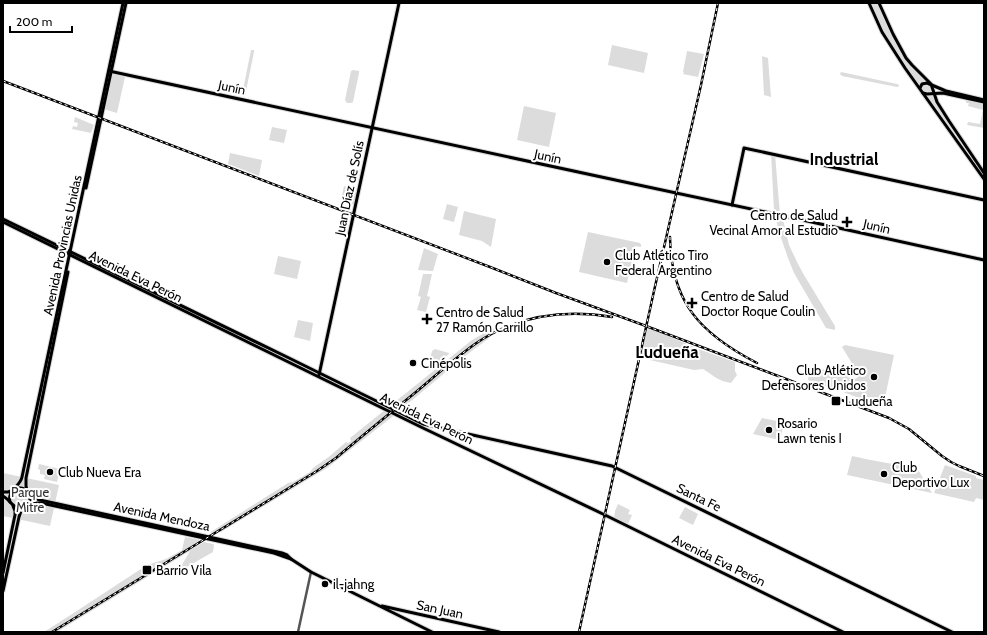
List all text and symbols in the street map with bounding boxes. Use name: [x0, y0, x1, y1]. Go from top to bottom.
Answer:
scale bar: [10, 8, 72, 34]
text: 200 m: [16, 14, 52, 29]
street label: Junín: [216, 76, 247, 98]
street label: Juan Díaz de Solís: [331, 139, 367, 238]
street label: Junín: [532, 145, 563, 167]
district label: Industrial: [810, 149, 879, 169]
street label: Avenida Provincias Unidas: [39, 173, 85, 317]
place label: Centro de Salud Vecinal Amor al Estudio: [709, 207, 838, 238]
street label: Junín: [861, 215, 892, 237]
marker: Centro de Salud Vecinal Amor al Estudio: [841, 216, 853, 228]
street label: Avenida Eva Perón: [87, 247, 185, 305]
place label: Club Atlético Tiro Federal Argentino: [615, 247, 712, 278]
marker: Club Atlético Tiro Federal Argentino: [602, 257, 612, 267]
place label: Centro de Salud Doctor Roque Coulin: [701, 288, 815, 319]
marker: Centro de Salud Doctor Roque Coulin: [686, 297, 698, 309]
place label: Centro de Salud 27 Ramón Carrillo: [436, 304, 533, 335]
marker: Centro de Salud 27 Ramón Carrillo: [421, 313, 433, 325]
district label: Ludueña: [635, 342, 699, 362]
place label: Cinépolis: [421, 355, 472, 371]
marker: Cinépolis: [408, 358, 418, 368]
place label: Club Atlético Defensores Unidos: [761, 362, 867, 393]
marker: Club Atlético Defensores Unidos: [869, 372, 879, 382]
street label: Avenida Eva Perón: [378, 389, 476, 447]
place label: Ludueña: [845, 393, 893, 409]
marker: Ludueña: [830, 395, 842, 407]
place label: Rosario Lawn tenis I: [777, 415, 842, 446]
marker: Rosario Lawn tenis I: [764, 425, 774, 435]
place label: Club Deportivo Lux: [892, 459, 970, 490]
place label: Club Nueva Era: [58, 464, 142, 480]
marker: Club Nueva Era: [45, 467, 55, 477]
marker: Club Deportivo Lux: [879, 469, 889, 479]
street label: Santa Fe: [674, 479, 724, 515]
park label: Parque Mitre: [11, 484, 49, 515]
street label: Avenida Mendoza: [112, 498, 212, 534]
street label: Avenida Eva Perón: [670, 531, 768, 589]
place label: Barrio Vila: [156, 562, 212, 578]
marker: Barrio Vila: [141, 564, 153, 576]
place label: il-jahng: [333, 576, 375, 593]
marker: il-jahng: [320, 579, 330, 589]
street label: San Juan: [415, 596, 465, 622]

